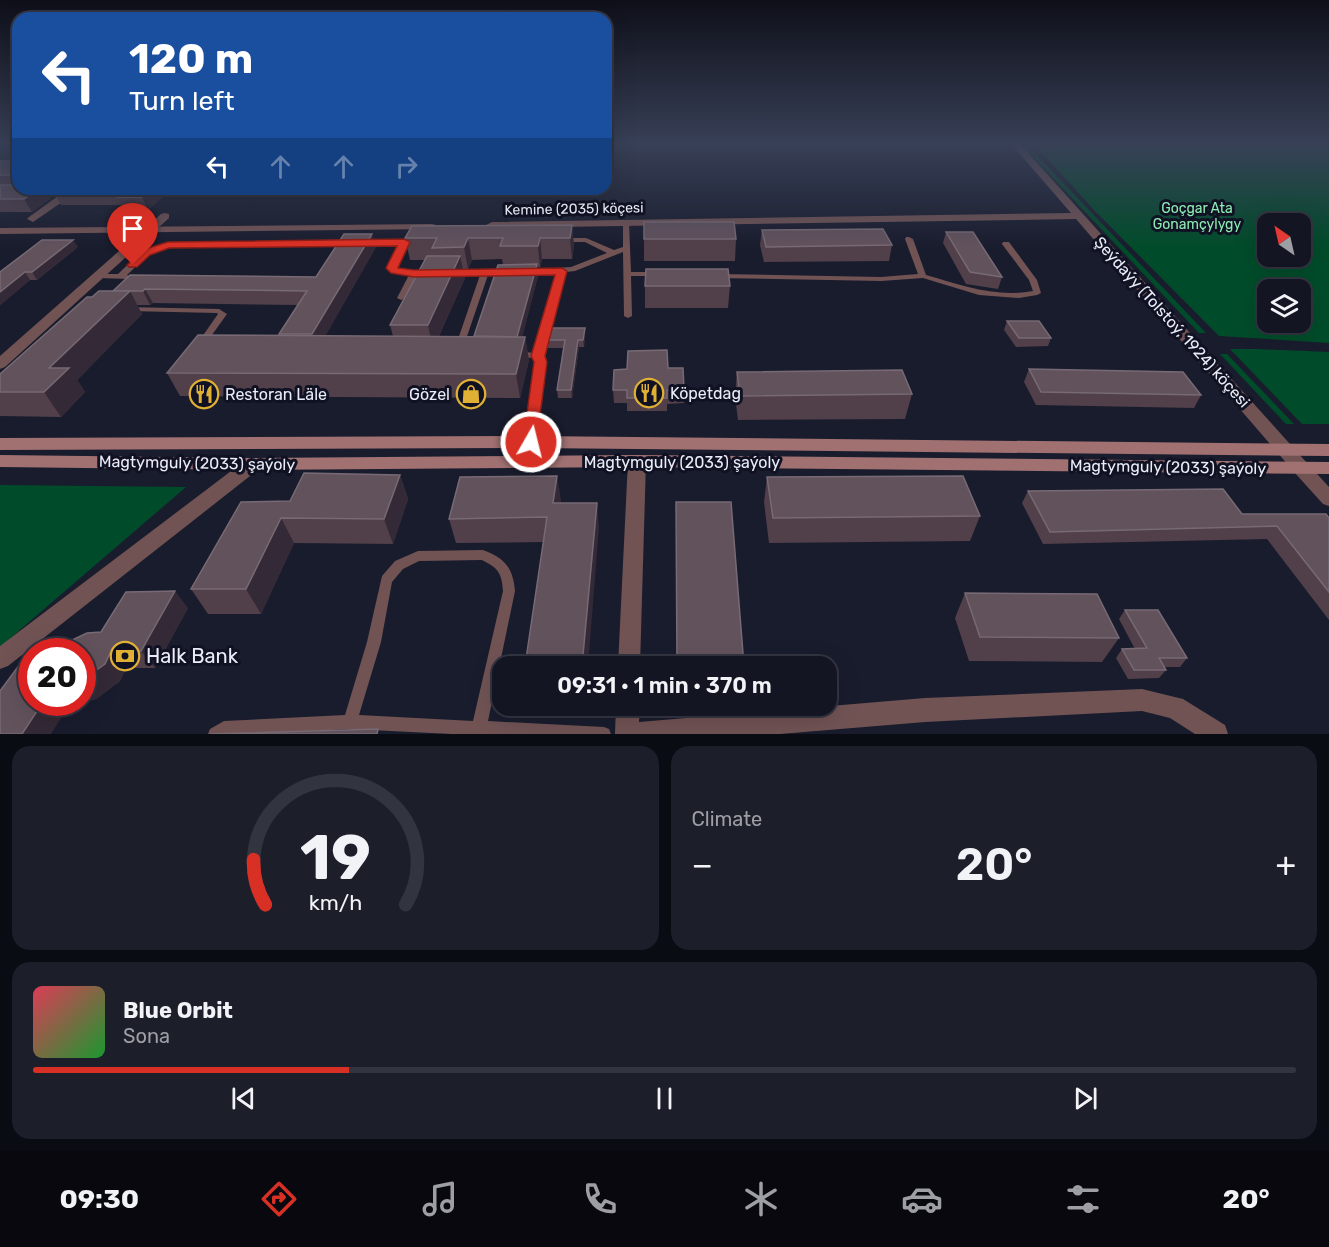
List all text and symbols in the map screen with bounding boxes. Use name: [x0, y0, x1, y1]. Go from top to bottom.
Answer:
text: 120 m: [129, 34, 253, 84]
icon: left: [30, 36, 108, 114]
text: Turn left: [129, 85, 234, 117]
icon: left: [201, 150, 234, 183]
icon: ahead: [264, 150, 297, 183]
icon: ahead: [327, 150, 360, 183]
icon: right: [390, 150, 423, 183]
street label: Kemine (2035) köçesi: [504, 199, 644, 219]
park label: Goçgar Ata Gonamçylygy: [1153, 200, 1241, 233]
pin: [107, 203, 158, 265]
icon: arrive: [116, 212, 149, 245]
north arrow: [1257, 213, 1311, 267]
map controls: [1257, 213, 1311, 333]
street label: Şeýdaýy (Tolstoý, 1924) köçesi: [1090, 233, 1254, 411]
button: layers: [1257, 279, 1311, 333]
restaurant icon: Köpetdag: [633, 377, 665, 409]
restaurant icon: Restoran Läle: [188, 378, 220, 410]
shop icon: Gözel: [455, 378, 487, 410]
place label: Köpetdag: [670, 384, 741, 403]
place label: Restoran Läle: [225, 385, 327, 404]
place label: Gözel: [409, 385, 450, 404]
position arrow: [499, 410, 563, 474]
street label: Magtymguly (2033) şaýoly: [99, 452, 295, 474]
street label: Magtymguly (2033) şaýoly: [584, 453, 780, 472]
street label: Magtymguly (2033) şaýoly: [1070, 456, 1266, 478]
speed limit sign: 20: [18, 638, 96, 716]
bank icon: Halk Bank: [109, 640, 141, 672]
place label: Halk Bank: [146, 644, 239, 668]
text: 09:31 · 1 min · 370 m: [557, 672, 772, 699]
text: Climate: [692, 807, 762, 831]
text: 19: [300, 821, 371, 895]
text: 20°: [956, 838, 1033, 891]
text: −: [692, 845, 713, 884]
text: +: [1275, 845, 1296, 884]
text: km/h: [308, 890, 362, 915]
text: Blue Orbit: [123, 997, 233, 1024]
text: Sona: [123, 1024, 170, 1048]
icon: previous: [227, 1082, 260, 1115]
icon: pause: [648, 1082, 681, 1115]
icon: next: [1069, 1082, 1102, 1115]
icon: directions: [258, 1178, 300, 1220]
icon: music: [419, 1178, 461, 1220]
icon: phone: [579, 1178, 621, 1220]
icon: climate: [740, 1178, 782, 1220]
icon: car: [901, 1178, 943, 1220]
icon: filters: [1062, 1178, 1104, 1220]
text: 09:30: [59, 1183, 139, 1215]
text: 20°: [1223, 1183, 1270, 1215]

